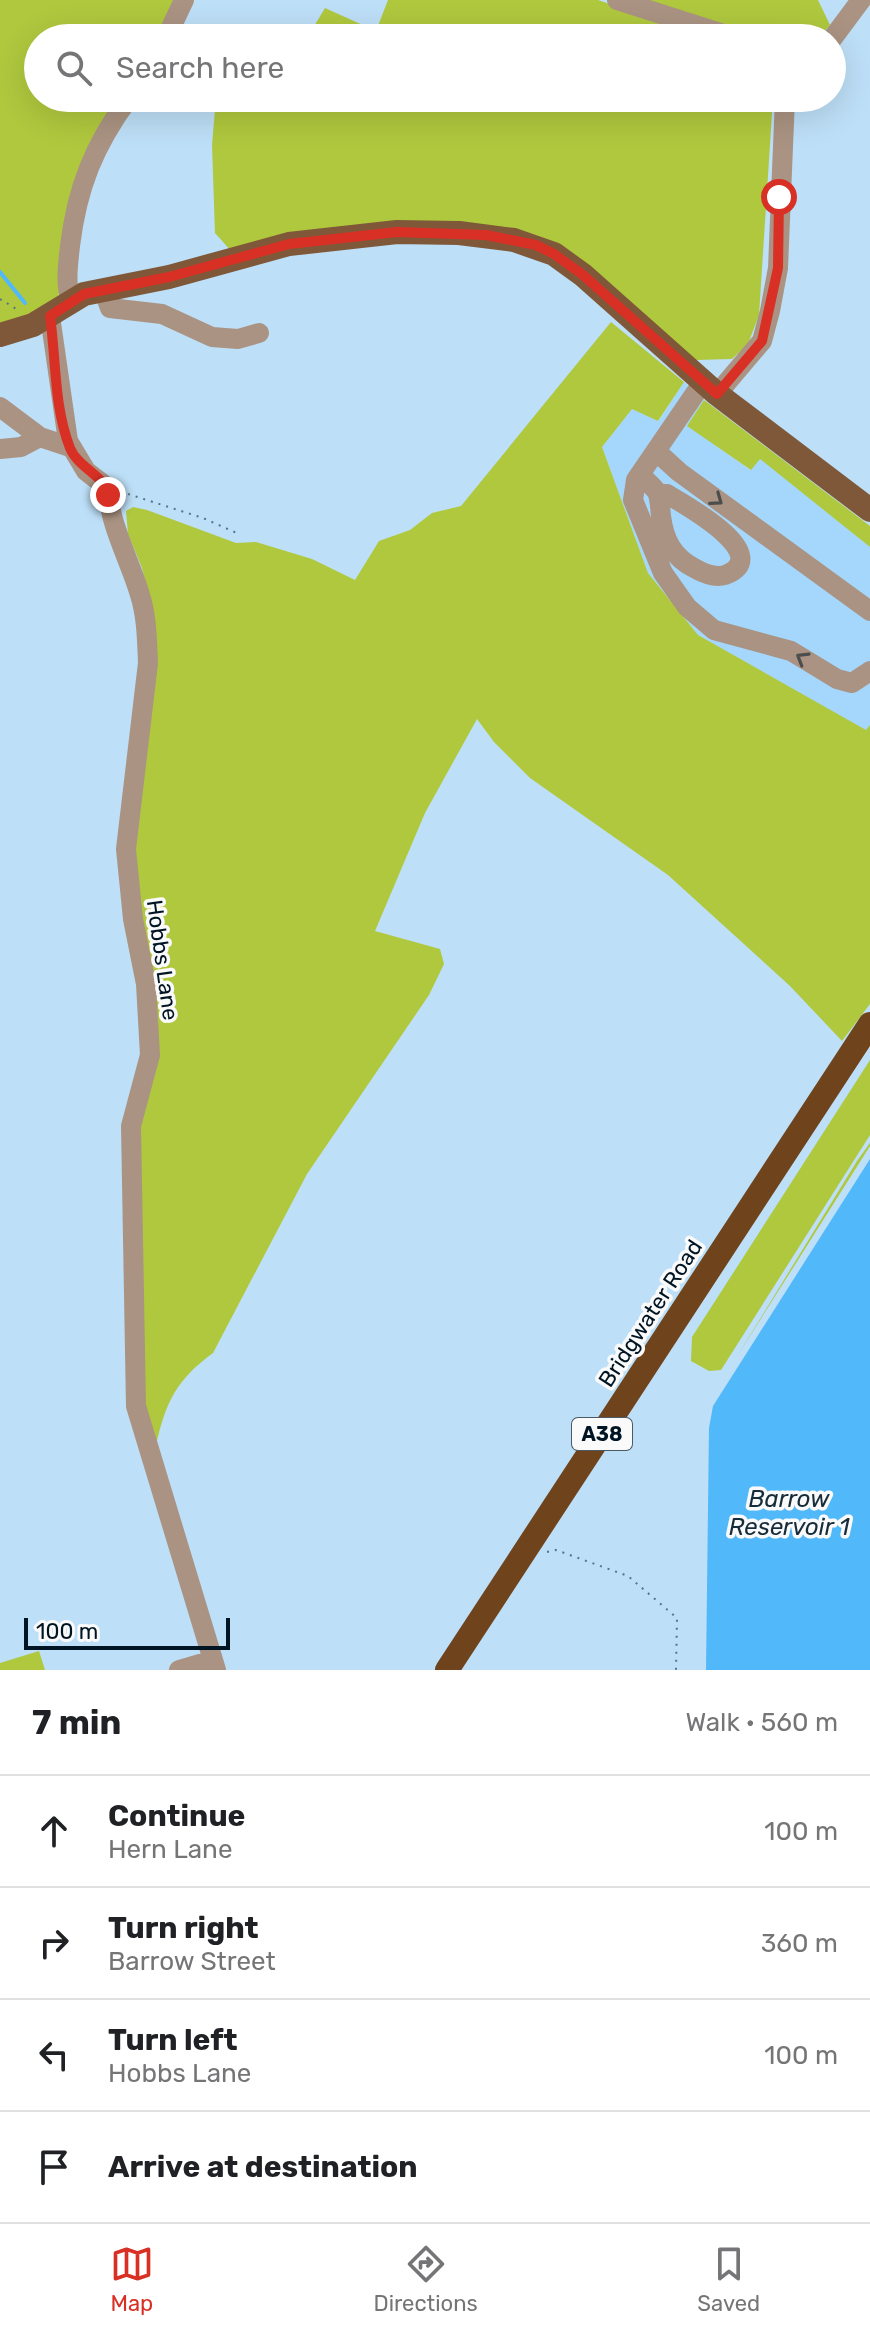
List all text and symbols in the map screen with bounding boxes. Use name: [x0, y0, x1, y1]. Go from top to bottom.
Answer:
search box: [24, 24, 846, 112]
icon: search: [52, 46, 96, 90]
text: Search here: [116, 50, 284, 86]
route start: [761, 179, 797, 215]
route end: [90, 477, 126, 513]
one-way arrow: [708, 490, 723, 504]
one-way arrow: [796, 652, 811, 668]
street label: Hobbs Lane: [141, 898, 184, 1022]
street label: Bridgwater Road: [593, 1235, 708, 1392]
road number: A38: [572, 1418, 632, 1450]
water label: Barrow Reservoir 1: [729, 1485, 850, 1541]
scale bar: [24, 1614, 230, 1650]
text: 100 m: [36, 1618, 98, 1645]
text: 7 min: [32, 1702, 121, 1743]
text: Walk · 560 m: [685, 1707, 838, 1738]
text: Continue: [108, 1798, 245, 1834]
icon: ahead: [32, 1809, 76, 1853]
text: 100 m: [764, 1816, 838, 1847]
text: Hern Lane: [108, 1834, 232, 1865]
text: Turn right: [108, 1910, 259, 1946]
icon: right: [32, 1921, 76, 1965]
text: 360 m: [761, 1928, 838, 1959]
text: Barrow Street: [108, 1946, 276, 1977]
text: Turn left: [108, 2022, 238, 2058]
icon: left: [32, 2033, 76, 2077]
text: 100 m: [764, 2040, 838, 2071]
text: Hobbs Lane: [108, 2058, 251, 2089]
icon: arrive: [32, 2145, 76, 2189]
text: Arrive at destination: [108, 2149, 418, 2185]
tab: Map: [110, 2242, 154, 2317]
tab: Directions: [373, 2242, 478, 2317]
tab: Saved: [697, 2242, 760, 2317]

